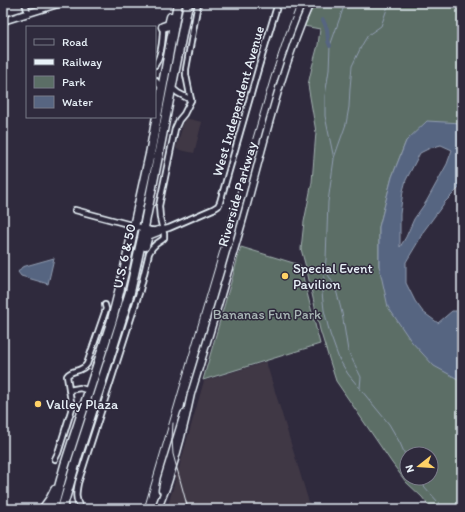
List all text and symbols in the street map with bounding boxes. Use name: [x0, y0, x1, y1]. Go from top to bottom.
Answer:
street label: West Independent Avenue: [209, 24, 268, 178]
legend: [26, 26, 156, 118]
text: Road: [62, 35, 88, 49]
text: Railway: [62, 55, 102, 69]
text: Park: [62, 75, 86, 89]
text: Water: [62, 95, 93, 109]
street label: Riverside Parkway: [214, 139, 261, 249]
street label: U.S. 6 & 50: [109, 222, 140, 290]
place label: Special Event Pavilion: [293, 260, 373, 293]
marker: Special Event Pavilion: [280, 271, 290, 281]
park label: Bananas Fun Park: [213, 306, 322, 323]
place label: Valley Plaza: [46, 396, 119, 413]
marker: Valley Plaza: [33, 399, 43, 409]
north arrow: [399, 446, 439, 486]
text: N: [403, 463, 417, 474]

